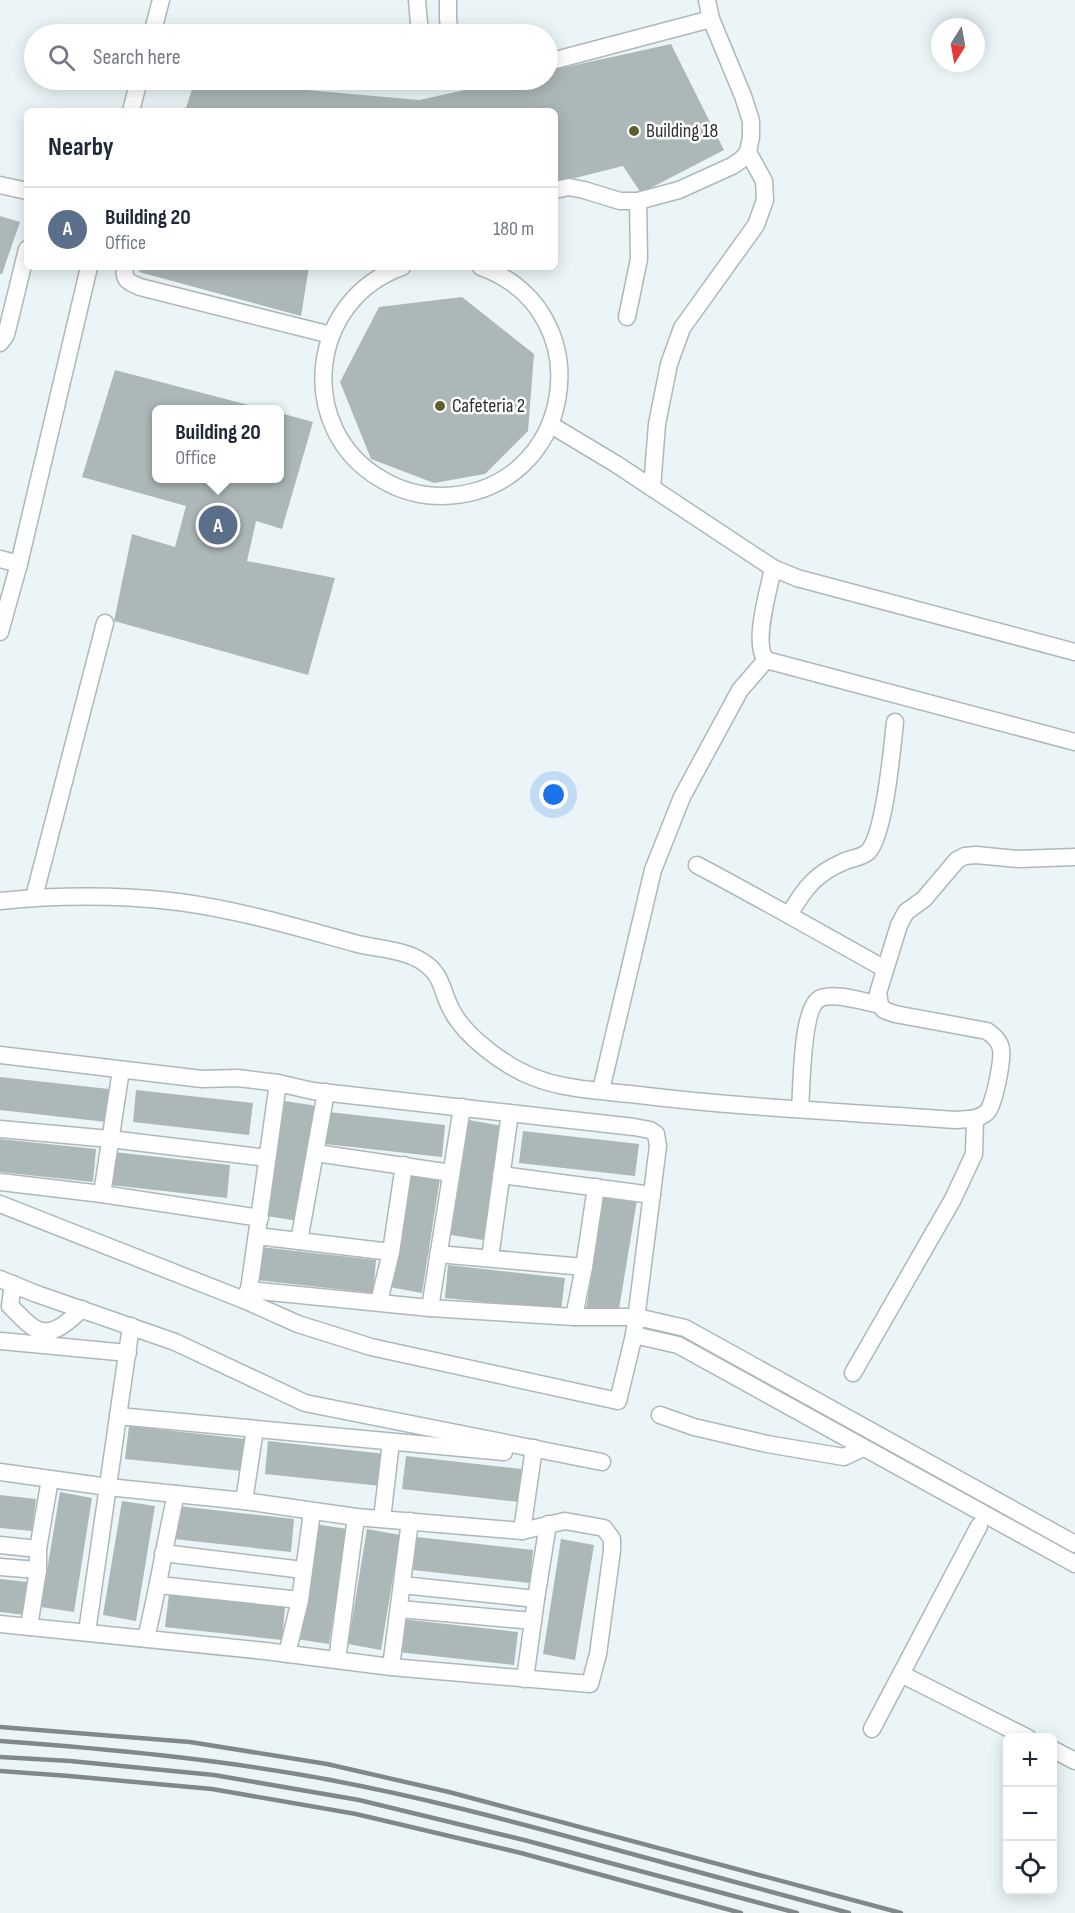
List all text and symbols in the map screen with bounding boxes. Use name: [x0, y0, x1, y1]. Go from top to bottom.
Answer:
north arrow: [931, 18, 985, 72]
search box: [24, 24, 558, 90]
icon: search: [45, 41, 78, 74]
text: Search here: [93, 44, 180, 71]
place label: Building 18: [646, 119, 718, 143]
marker: Building 18: [627, 124, 641, 138]
text: Nearby: [48, 132, 114, 163]
text: Building 20: [105, 204, 191, 231]
text: A: [63, 217, 72, 241]
text: 180 m: [493, 217, 534, 241]
text: Office: [105, 231, 146, 255]
place label: Cafeteria 2: [452, 394, 525, 418]
marker: Cafeteria 2: [433, 399, 447, 413]
popup: [152, 405, 284, 483]
text: Building 20: [175, 419, 261, 446]
text: Office: [175, 446, 216, 470]
pin: A: [198, 502, 238, 548]
your location: [539, 780, 568, 809]
map controls: [1003, 1733, 1057, 1895]
button: +: [1003, 1733, 1057, 1787]
button: −: [1003, 1787, 1057, 1841]
button: locate: [1003, 1841, 1057, 1895]

